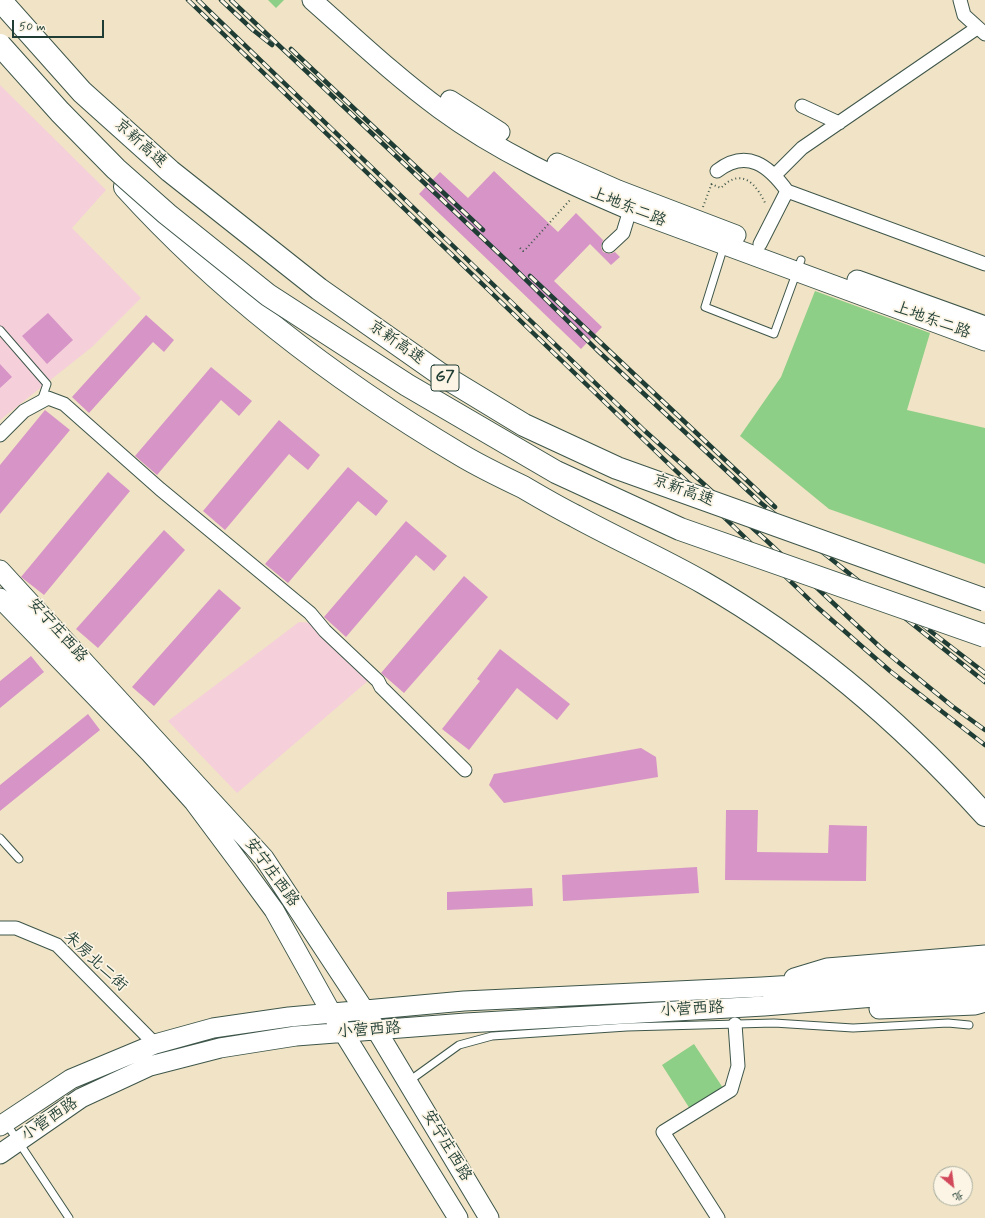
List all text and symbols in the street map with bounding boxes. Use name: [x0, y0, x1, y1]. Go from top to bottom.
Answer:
scale bar: [14, 12, 106, 38]
text: 50 m: [19, 19, 46, 35]
street label: 京新高速: [110, 115, 170, 173]
street label: 上地东二路: [587, 184, 669, 232]
street label: 上地东二路: [891, 298, 973, 344]
street label: 京新高速: [364, 317, 428, 369]
road number: G7: [431, 365, 459, 391]
street label: 京新高速: [650, 471, 716, 511]
street label: 安宁庄西路: [23, 595, 91, 667]
street label: 安宁庄西路: [240, 835, 302, 911]
street label: 朱房北二街: [59, 928, 131, 996]
street label: 小营西路: [660, 999, 724, 1021]
street label: 小营西路: [336, 1019, 402, 1043]
street label: 小营西路: [18, 1094, 82, 1146]
street label: 安宁庄西路: [417, 1107, 475, 1185]
north arrow: [933, 1166, 973, 1206]
text: 北: [950, 1187, 967, 1204]

